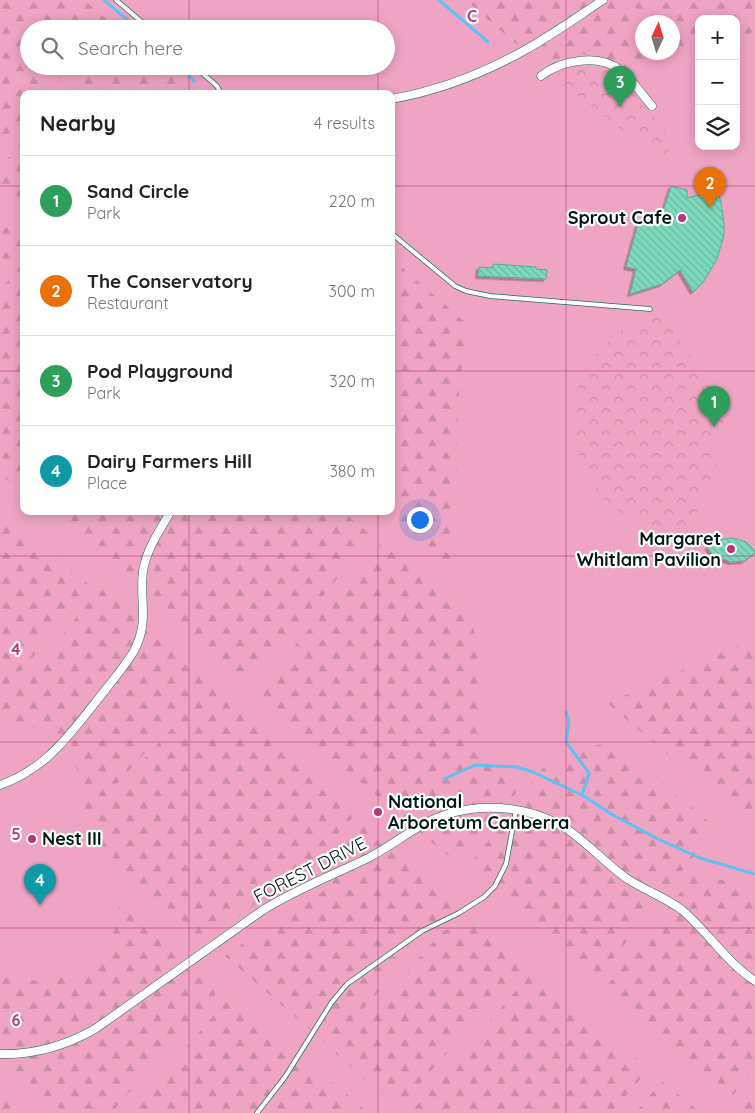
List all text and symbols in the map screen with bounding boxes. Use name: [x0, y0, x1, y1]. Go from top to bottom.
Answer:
text: C: [467, 6, 477, 26]
north arrow: [635, 15, 680, 60]
map controls: [695, 15, 740, 150]
button: +: [695, 15, 740, 60]
search box: [20, 20, 395, 75]
icon: search: [38, 34, 66, 62]
text: Search here: [78, 36, 183, 60]
button: −: [695, 60, 740, 105]
pin: 3: [604, 66, 636, 107]
button: layers: [695, 105, 740, 150]
text: Nearby: [40, 110, 116, 136]
text: 4 results: [314, 113, 375, 133]
pin: 2: [694, 167, 726, 208]
text: Sand Circle: [87, 179, 189, 203]
text: 1: [53, 191, 59, 211]
text: 220 m: [329, 191, 375, 211]
text: Park: [87, 203, 121, 223]
place label: Sprout Cafe: [568, 206, 672, 229]
marker: Sprout Cafe: [676, 212, 688, 224]
text: The Conservatory: [87, 269, 253, 293]
text: 2: [51, 281, 61, 301]
text: 300 m: [329, 281, 375, 301]
text: Restaurant: [87, 293, 169, 313]
text: Pod Playground: [87, 359, 233, 383]
text: 3: [52, 371, 60, 391]
text: 320 m: [329, 371, 375, 391]
text: Park: [87, 383, 121, 403]
pin: 1: [698, 386, 730, 427]
text: Dairy Farmers Hill: [87, 449, 252, 473]
text: 4: [51, 461, 61, 481]
text: 380 m: [329, 461, 375, 481]
text: Place: [87, 473, 127, 493]
your location: [407, 507, 433, 533]
place label: Margaret Whitlam Pavilion: [577, 527, 721, 571]
marker: Margaret Whitlam Pavilion: [725, 543, 737, 555]
text: 4: [11, 639, 21, 659]
place label: National Arboretum Canberra: [388, 790, 569, 834]
marker: National Arboretum Canberra: [372, 806, 384, 818]
text: 5: [11, 824, 21, 844]
place label: Nest III: [42, 827, 102, 850]
street label: FOREST DRIVE: [249, 831, 370, 908]
marker: Nest III: [26, 833, 38, 845]
pin: 4: [24, 864, 56, 905]
text: 6: [12, 1010, 21, 1030]

